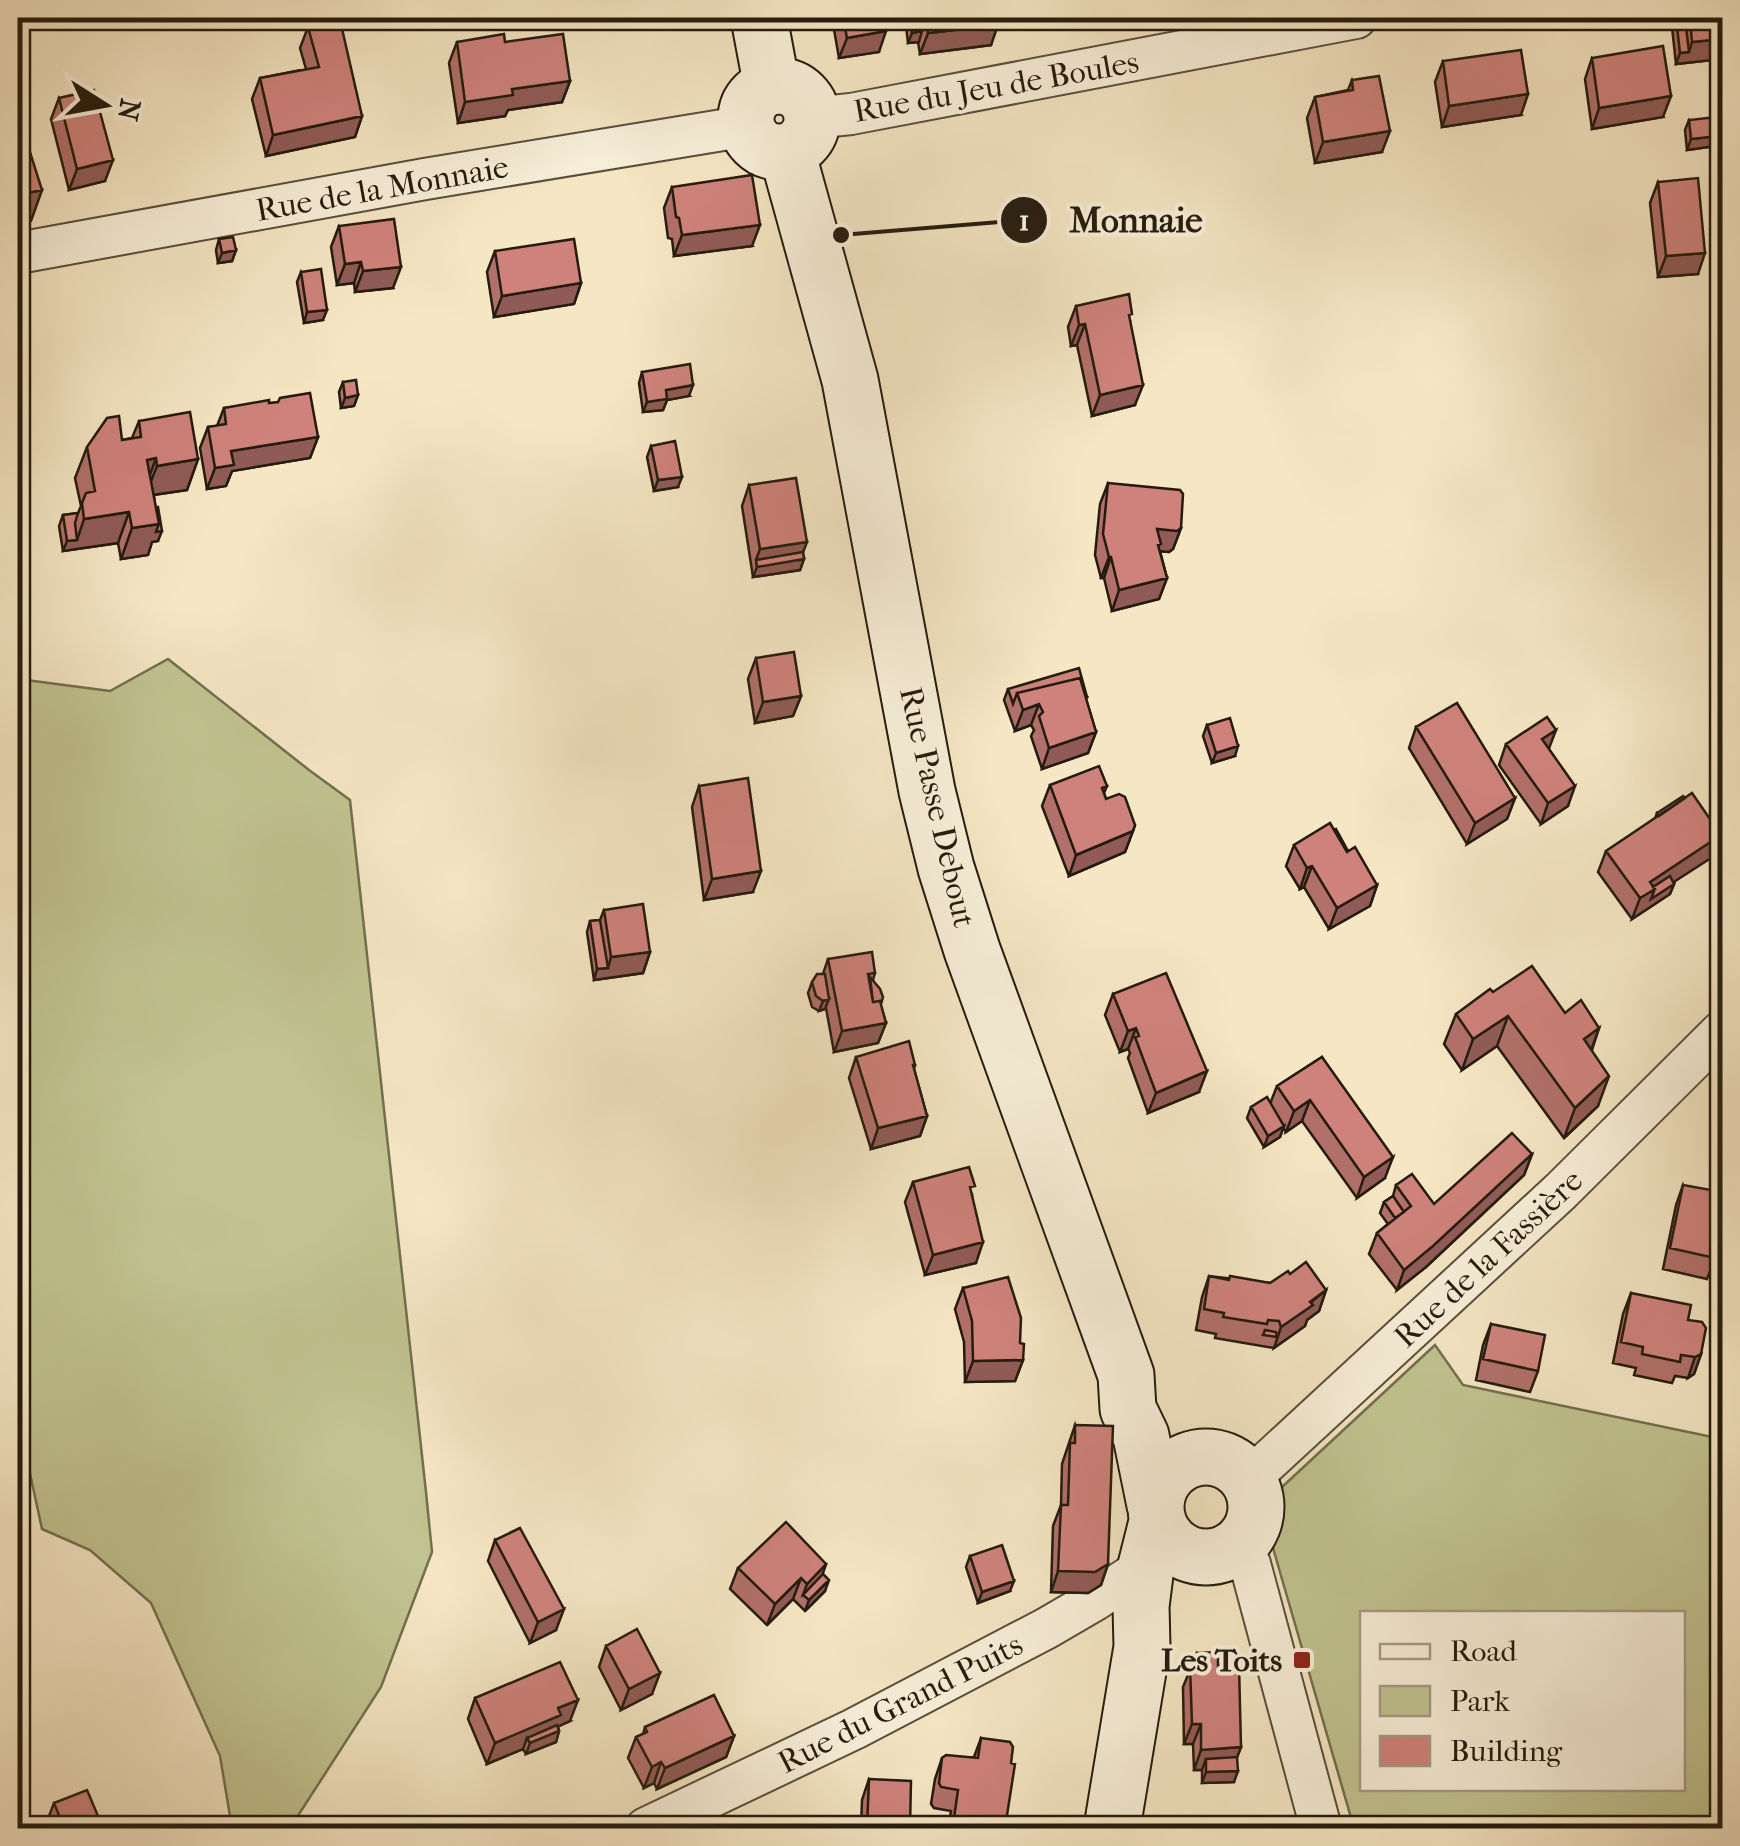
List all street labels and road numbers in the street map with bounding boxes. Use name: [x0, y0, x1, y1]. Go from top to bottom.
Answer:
street label: Rue du Jeu de Boules: [851, 43, 1142, 130]
street label: Rue de la Monnaie: [253, 148, 511, 229]
street label: Rue Passe Debout: [892, 683, 983, 932]
street label: Rue de la Fassière: [1387, 1162, 1590, 1355]
street label: Rue du Grand Puits: [772, 1626, 1029, 1781]

